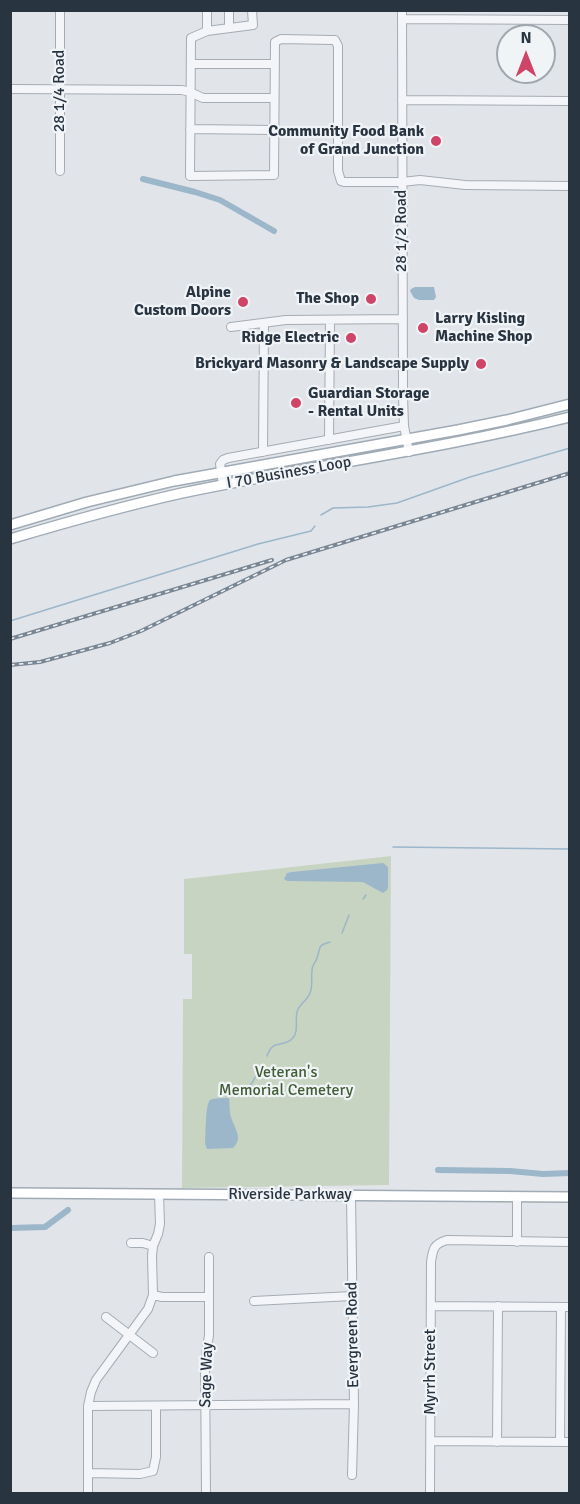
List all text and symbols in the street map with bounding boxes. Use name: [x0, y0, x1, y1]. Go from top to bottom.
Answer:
north arrow: [496, 24, 556, 84]
text: N: [520, 28, 532, 48]
street label: 28 1/4 Road: [50, 50, 70, 132]
place label: Community Food Bank of Grand Junction: [268, 122, 424, 160]
marker: Community Food Bank of Grand Junction: [429, 134, 443, 148]
street label: 28 1/2 Road: [392, 190, 412, 272]
place label: Alpine Custom Doors: [134, 283, 231, 321]
place label: The Shop: [296, 289, 359, 309]
marker: The Shop: [364, 292, 378, 306]
marker: Alpine Custom Doors: [236, 295, 250, 309]
place label: Larry Kisling Machine Shop: [435, 309, 532, 347]
marker: Larry Kisling Machine Shop: [416, 321, 430, 335]
place label: Ridge Electric: [241, 328, 339, 348]
marker: Ridge Electric: [344, 331, 358, 345]
place label: Brickyard Masonry & Landscape Supply: [195, 354, 469, 374]
marker: Brickyard Masonry & Landscape Supply: [474, 357, 488, 371]
place label: Guardian Storage - Rental Units: [308, 384, 429, 422]
marker: Guardian Storage - Rental Units: [289, 396, 303, 410]
street label: I 70 Business Loop: [225, 453, 353, 493]
park label: Veteran's Memorial Cemetery: [219, 1063, 353, 1101]
street label: Riverside Parkway: [228, 1185, 352, 1205]
street label: Evergreen Road: [342, 1282, 364, 1388]
street label: Myrrh Street: [421, 1329, 441, 1415]
street label: Sage Way: [196, 1342, 218, 1408]

